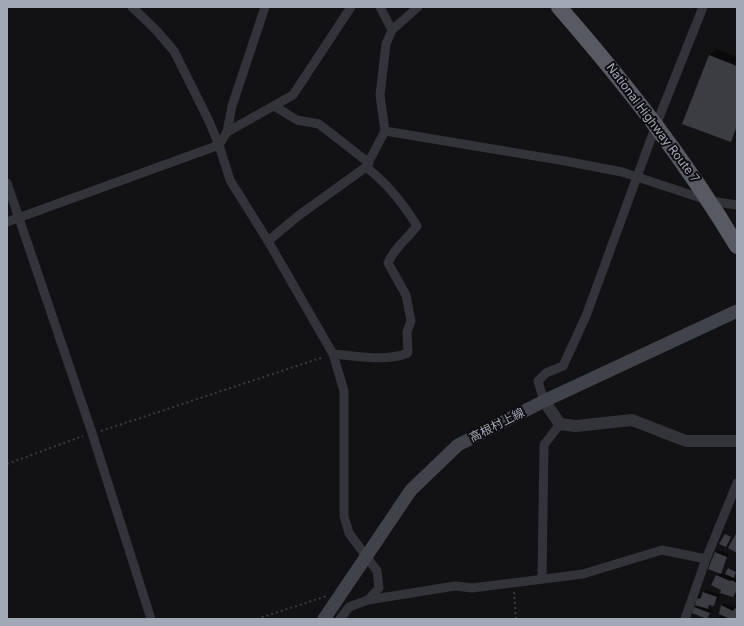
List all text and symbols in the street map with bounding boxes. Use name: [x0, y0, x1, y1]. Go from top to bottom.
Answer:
street label: National Highway Route 7: [604, 60, 703, 185]
street label: 高根村上線: [467, 404, 527, 445]

